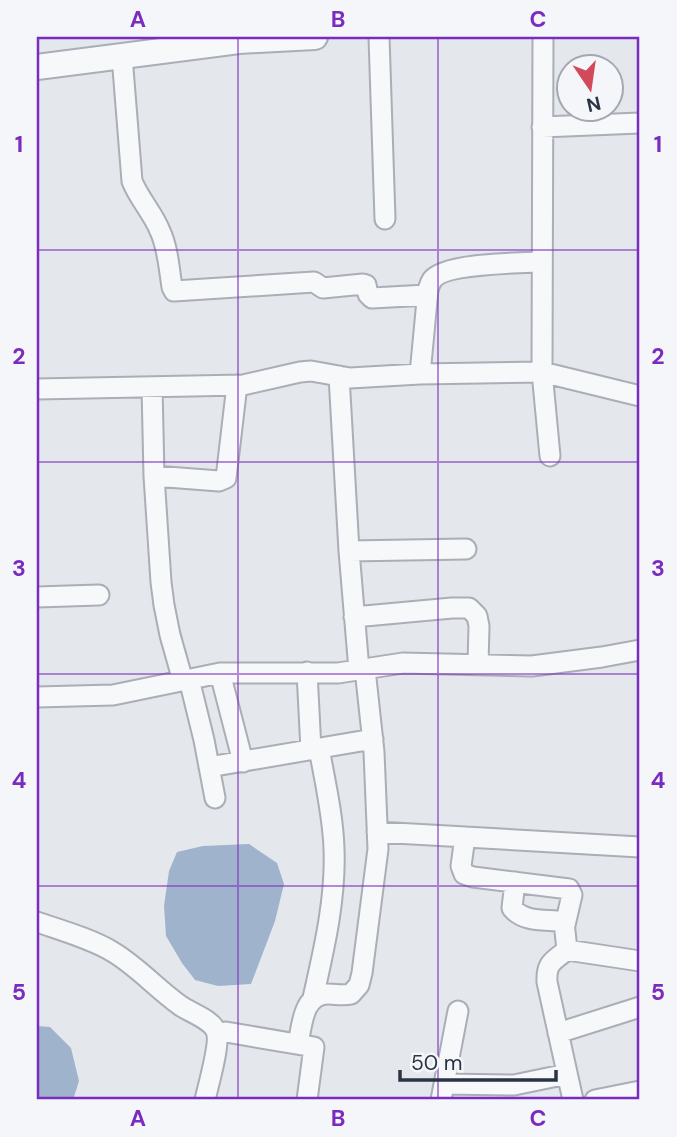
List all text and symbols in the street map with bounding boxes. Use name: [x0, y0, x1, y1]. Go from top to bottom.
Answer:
text: A: [130, 4, 146, 34]
text: B: [331, 4, 345, 34]
text: C: [530, 4, 546, 34]
north arrow: [554, 52, 624, 122]
text: N: [584, 90, 603, 118]
text: 1: [15, 129, 23, 159]
text: 1: [654, 129, 662, 159]
text: 2: [12, 341, 26, 371]
text: 2: [651, 341, 665, 371]
text: 3: [12, 553, 26, 583]
text: 3: [651, 553, 665, 583]
text: 4: [12, 765, 27, 795]
text: 4: [651, 765, 666, 795]
text: 5: [12, 977, 26, 1007]
text: 5: [651, 977, 665, 1007]
scale bar: [400, 1039, 556, 1083]
text: 50 m: [411, 1049, 462, 1077]
text: A: [130, 1103, 146, 1133]
text: B: [331, 1103, 345, 1133]
text: C: [530, 1103, 546, 1133]

